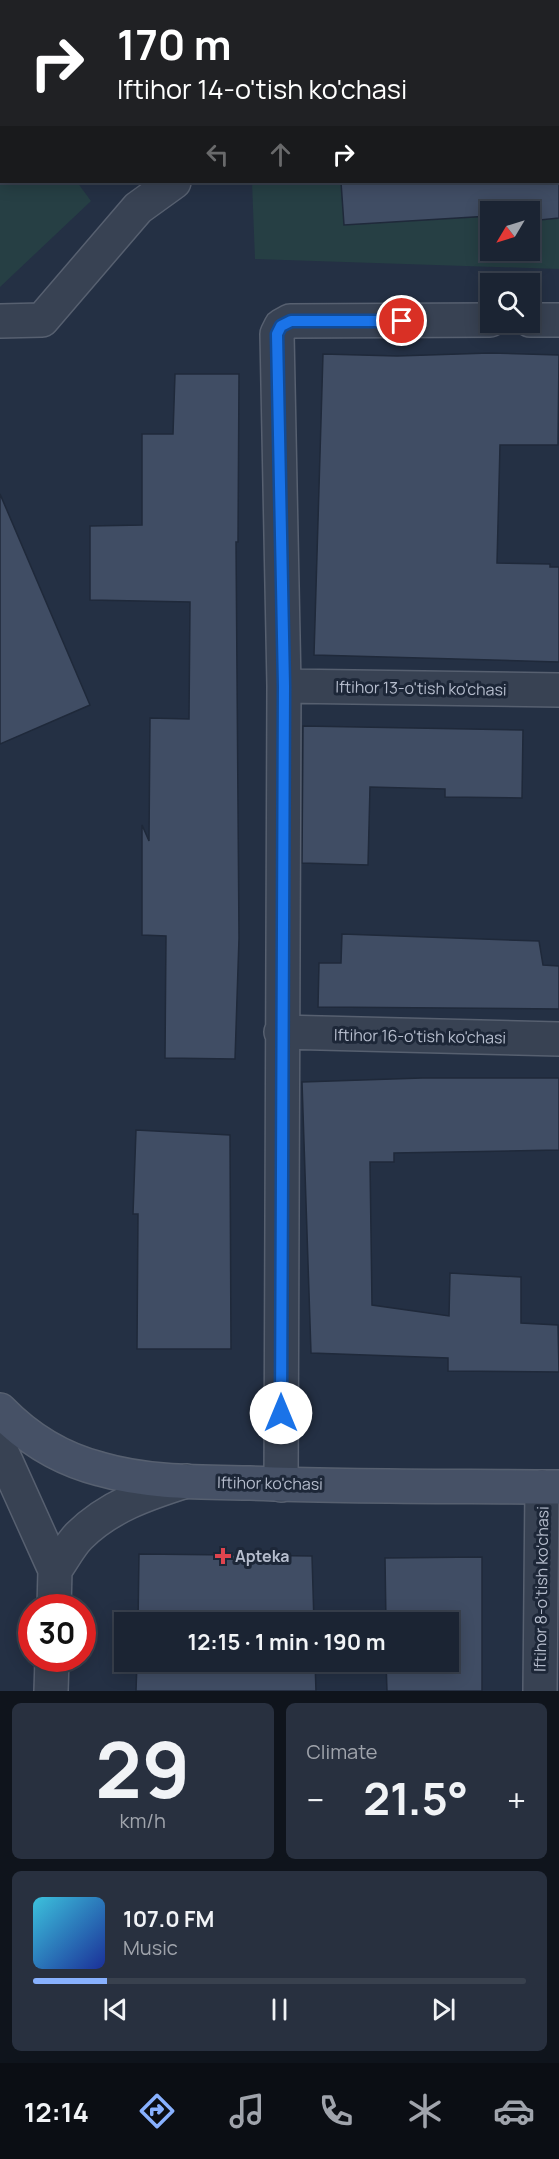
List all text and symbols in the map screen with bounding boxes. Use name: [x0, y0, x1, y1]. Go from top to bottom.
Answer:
text: 170 m: [117, 15, 232, 73]
icon: right: [18, 24, 96, 102]
text: Iftihor 14-o'tish ko'chasi: [117, 70, 407, 107]
icon: left: [201, 138, 234, 171]
icon: ahead: [264, 138, 297, 171]
icon: right: [327, 138, 360, 171]
north arrow: [480, 201, 540, 261]
map controls: [480, 201, 540, 333]
button: search: [480, 273, 540, 333]
pin: [376, 295, 427, 346]
icon: arrive: [385, 304, 418, 337]
street label: Iftihor 13-o'tish ko'chasi: [335, 676, 507, 700]
street label: Iftihor 16-o'tish ko'chasi: [334, 1023, 506, 1049]
position arrow: [249, 1381, 313, 1445]
street label: Iftihor ko'chasi: [217, 1471, 323, 1495]
street label: Iftihor 8-o'tish ko'chasi: [529, 1506, 553, 1672]
place label: Apteka: [235, 1545, 290, 1567]
marker: Apteka: [216, 1549, 230, 1563]
speed limit sign: 30: [18, 1594, 96, 1672]
text: 12:15 · 1 min · 190 m: [188, 1627, 385, 1657]
text: 29: [95, 1715, 190, 1821]
text: Climate: [307, 1738, 378, 1765]
text: 21.5°: [363, 1767, 468, 1829]
text: −: [307, 1777, 324, 1822]
text: +: [507, 1777, 526, 1822]
text: km/h: [119, 1807, 166, 1834]
text: 107.0 FM: [123, 1904, 214, 1934]
text: Music: [123, 1934, 178, 1961]
icon: previous: [99, 1993, 132, 2026]
icon: pause: [263, 1993, 296, 2026]
icon: next: [427, 1993, 460, 2026]
icon: directions: [136, 2090, 178, 2132]
icon: music: [226, 2090, 268, 2132]
icon: phone: [315, 2090, 357, 2132]
icon: climate: [404, 2090, 446, 2132]
icon: car: [493, 2090, 535, 2132]
text: 12:14: [24, 2093, 89, 2130]

